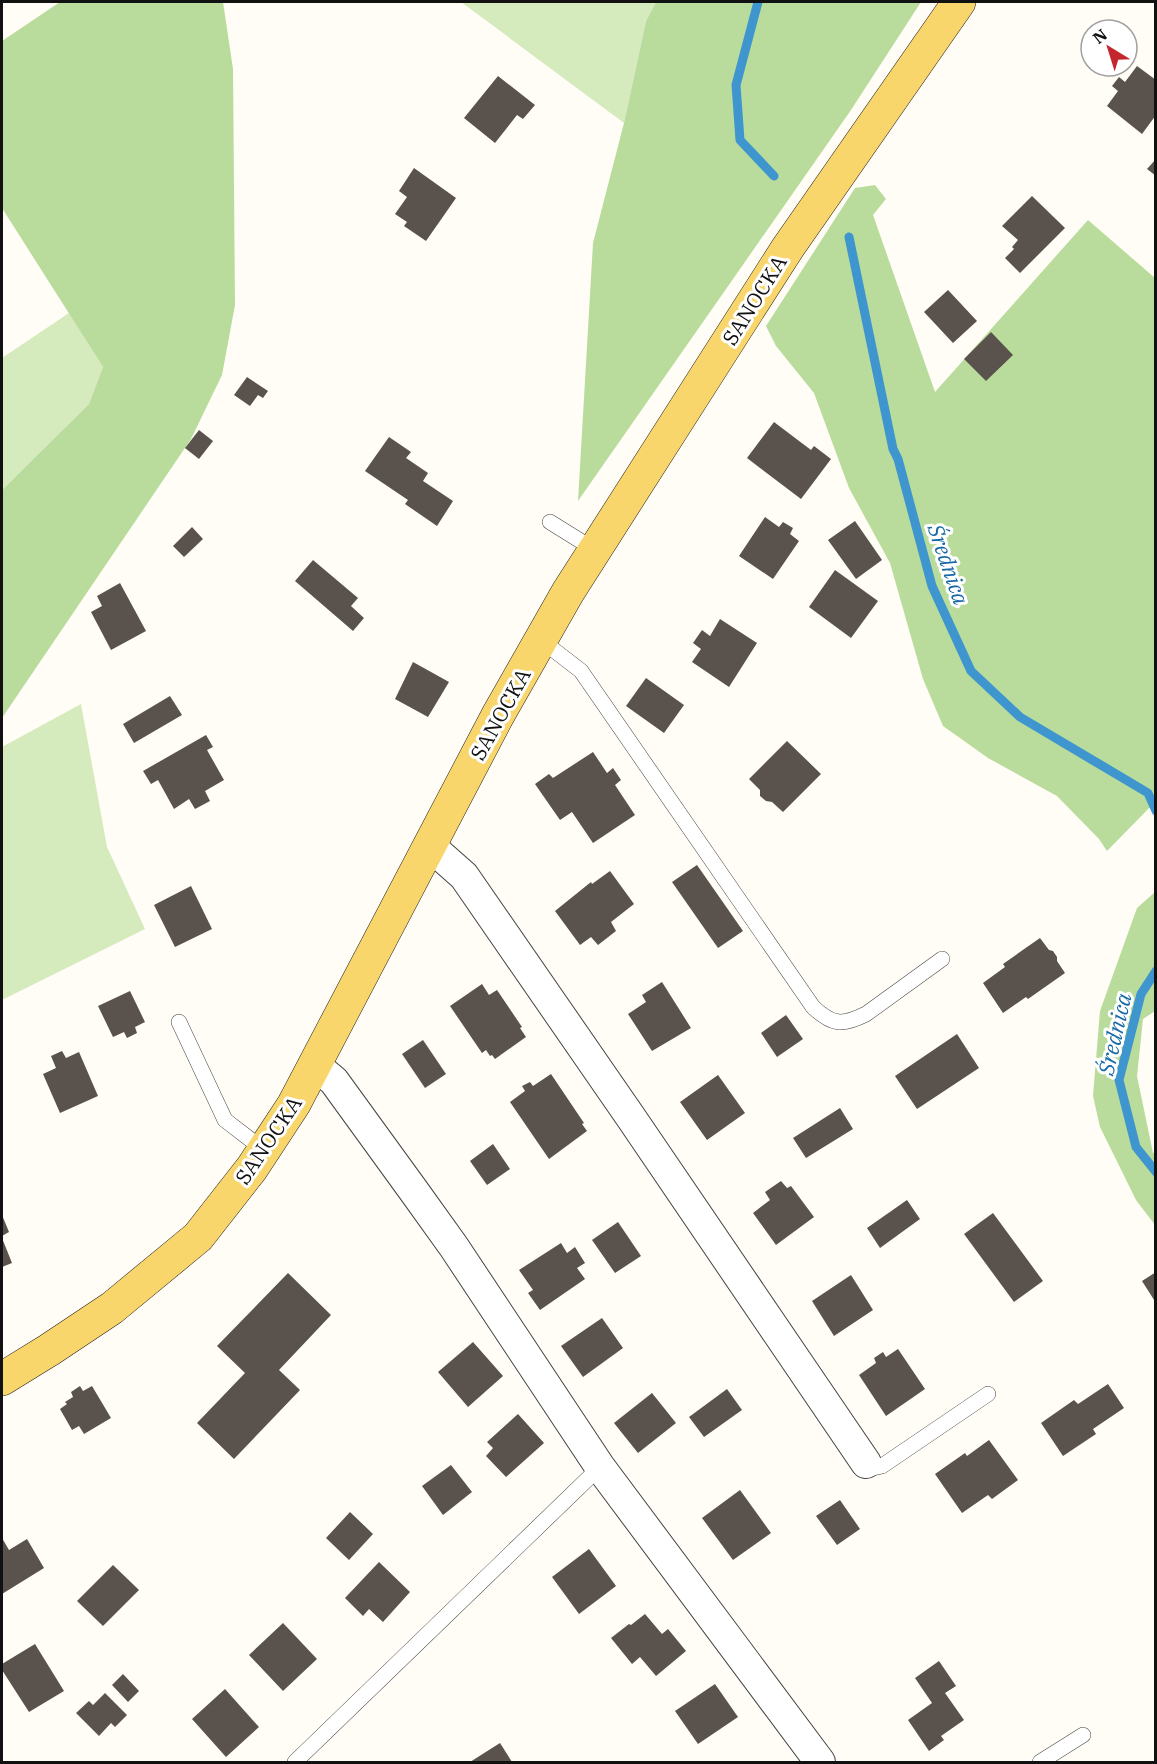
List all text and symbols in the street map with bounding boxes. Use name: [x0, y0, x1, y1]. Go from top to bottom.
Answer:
north arrow: [1079, 18, 1139, 78]
text: N: [1089, 24, 1111, 48]
street label: SANOCKA: [715, 249, 793, 350]
water label: Średnica: [921, 519, 976, 608]
street label: SANOCKA: [463, 663, 537, 765]
water label: Średnica: [1090, 990, 1138, 1079]
street label: SANOCKA: [228, 1090, 308, 1190]

